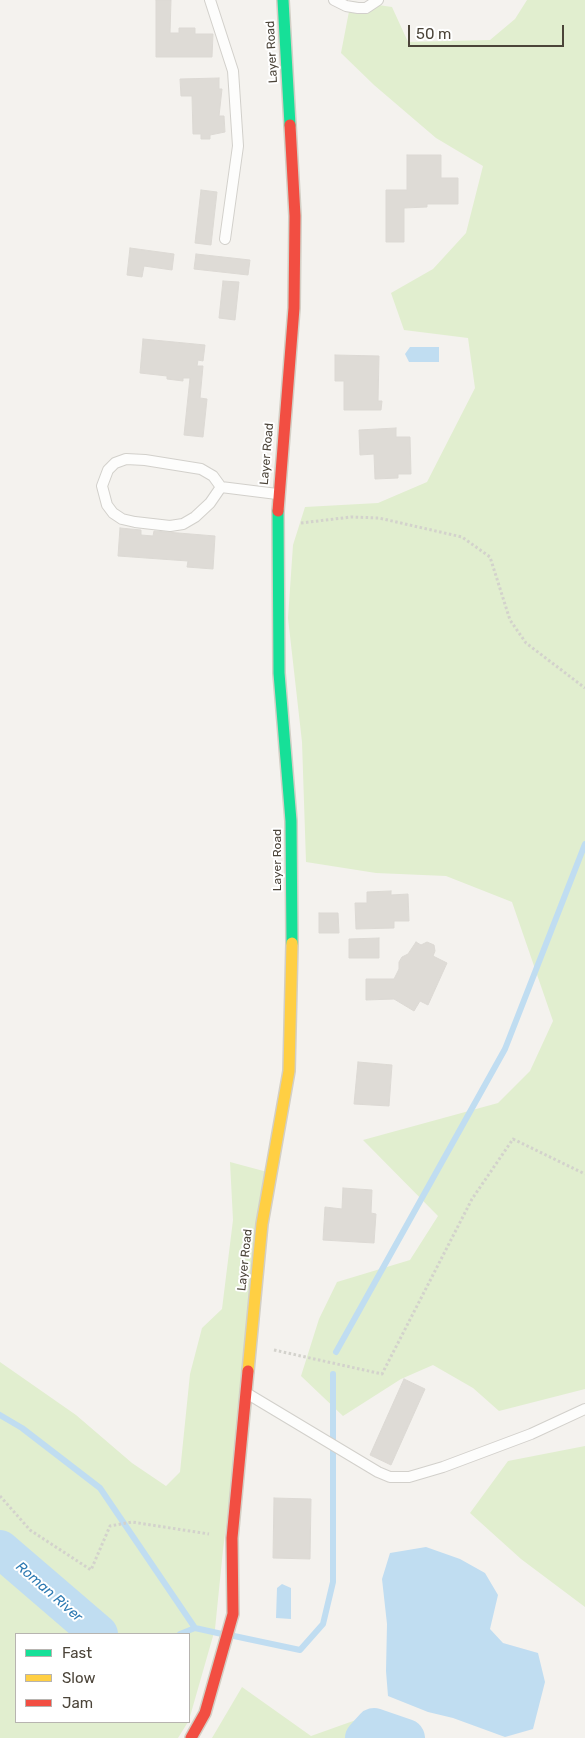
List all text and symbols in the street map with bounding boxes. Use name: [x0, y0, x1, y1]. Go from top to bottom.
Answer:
scale bar: [410, 15, 566, 47]
street label: Layer Road: [263, 21, 281, 83]
text: 50 m: [416, 25, 451, 43]
street label: Layer Road: [257, 422, 277, 486]
street label: Layer Road: [271, 829, 285, 891]
street label: Layer Road: [235, 1228, 255, 1292]
water label: Roman River: [12, 1558, 86, 1626]
legend: [15, 1633, 190, 1723]
text: Fast: [62, 1644, 92, 1662]
text: Slow: [62, 1669, 95, 1687]
text: Jam: [62, 1694, 93, 1712]

